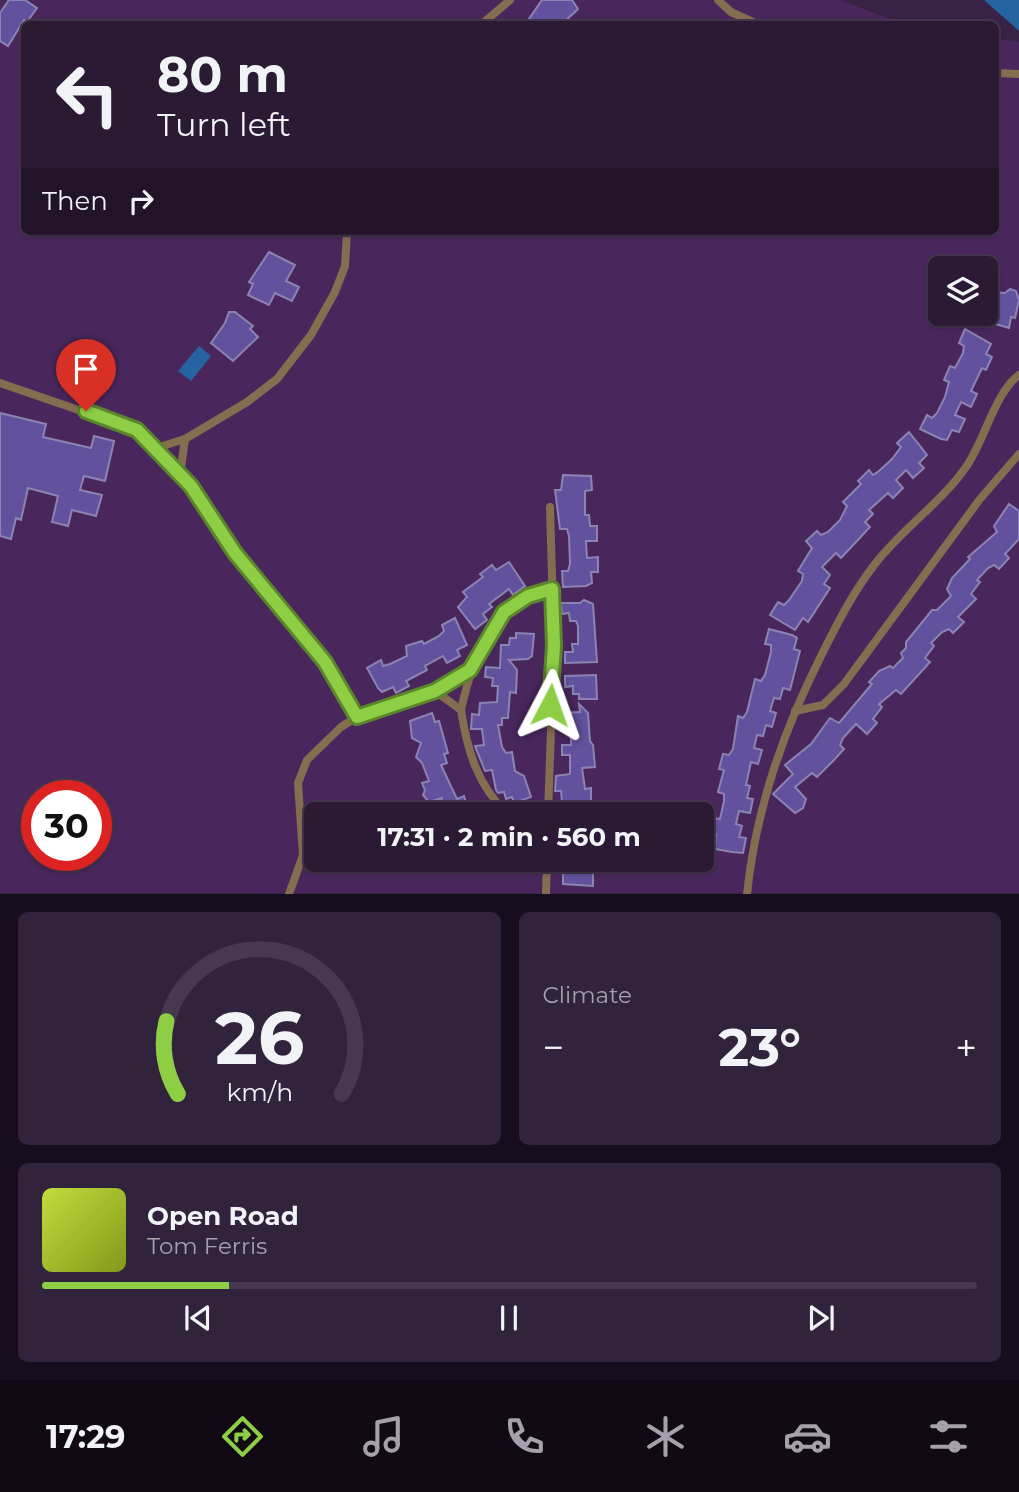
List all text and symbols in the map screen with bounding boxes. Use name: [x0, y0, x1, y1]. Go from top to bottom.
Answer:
text: 80 m: [157, 45, 288, 104]
icon: left: [42, 49, 133, 140]
text: Turn left: [157, 105, 291, 144]
icon: right: [122, 182, 160, 220]
text: Then: [42, 185, 108, 217]
map controls: [928, 256, 998, 326]
button: layers: [928, 256, 998, 326]
pin: [56, 339, 116, 411]
icon: arrive: [67, 350, 105, 388]
position arrow: [513, 668, 587, 742]
speed limit sign: 30: [21, 780, 112, 871]
text: 17:31 · 2 min · 560 m: [377, 821, 641, 853]
text: Climate: [543, 981, 632, 1009]
text: 26: [215, 995, 304, 1083]
text: 23°: [719, 1016, 801, 1079]
text: −: [543, 1024, 564, 1071]
text: +: [955, 1024, 977, 1071]
text: km/h: [226, 1077, 293, 1107]
text: Open Road: [147, 1200, 299, 1232]
text: Tom Ferris: [147, 1232, 267, 1260]
icon: previous: [179, 1299, 217, 1337]
icon: pause: [490, 1299, 528, 1337]
icon: next: [802, 1299, 840, 1337]
icon: directions: [218, 1412, 267, 1461]
icon: music: [359, 1412, 408, 1461]
icon: phone: [500, 1412, 549, 1461]
icon: climate: [641, 1412, 690, 1461]
icon: car: [783, 1412, 832, 1461]
icon: filters: [924, 1412, 973, 1461]
text: 17:29: [46, 1417, 126, 1456]

